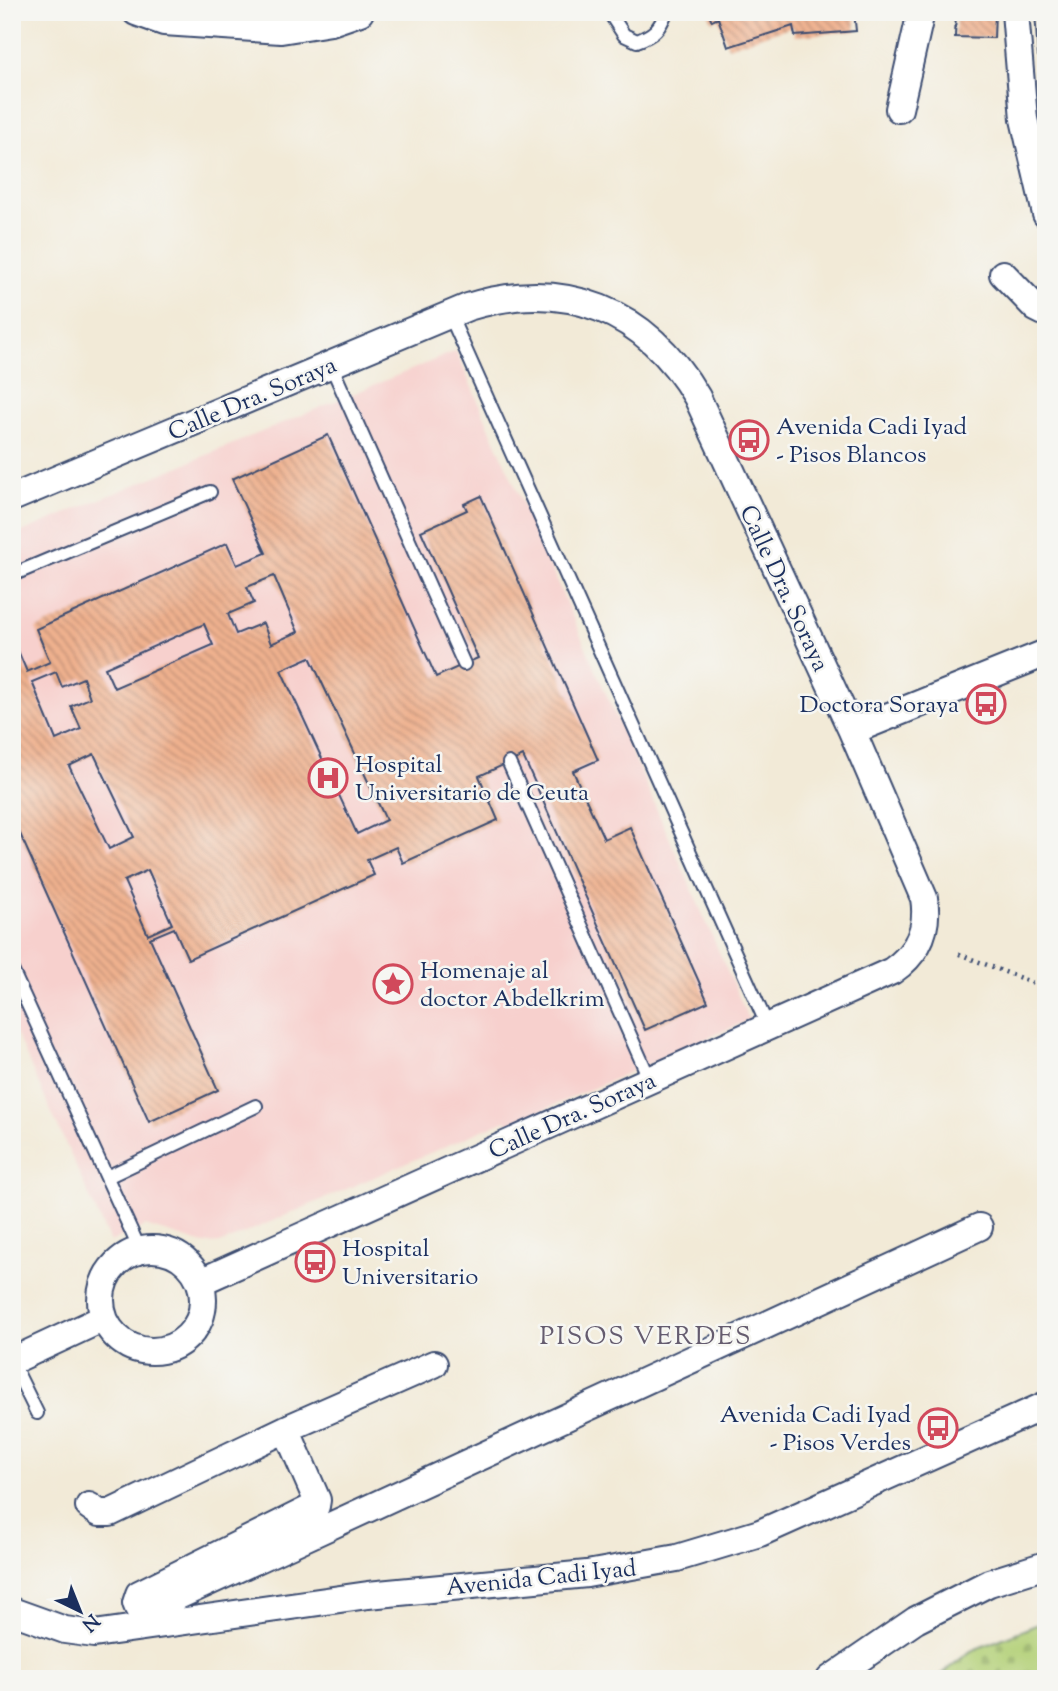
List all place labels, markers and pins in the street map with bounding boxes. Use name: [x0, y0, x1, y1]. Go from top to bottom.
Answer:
place label: Avenida Cadi Iyad - Pisos Blancos: [776, 411, 968, 473]
bus stop icon: Avenida Cadi Iyad - Pisos Blancos: [728, 419, 770, 461]
bus stop icon: Doctora Soraya: [965, 683, 1007, 725]
place label: Doctora Soraya: [799, 689, 959, 723]
place label: Hospital Universitario de Ceuta: [355, 749, 589, 811]
hospital icon: Hospital Universitario de Ceuta: [307, 757, 349, 799]
place label: Homenaje al doctor Abdelkrim: [420, 955, 605, 1017]
place icon: Homenaje al doctor Abdelkrim: [372, 963, 414, 1005]
place label: Hospital Universitario: [342, 1233, 478, 1295]
bus stop icon: Hospital Universitario: [294, 1241, 336, 1283]
place label: Avenida Cadi Iyad - Pisos Verdes: [720, 1399, 911, 1461]
bus stop icon: Avenida Cadi Iyad - Pisos Verdes: [917, 1407, 959, 1449]

